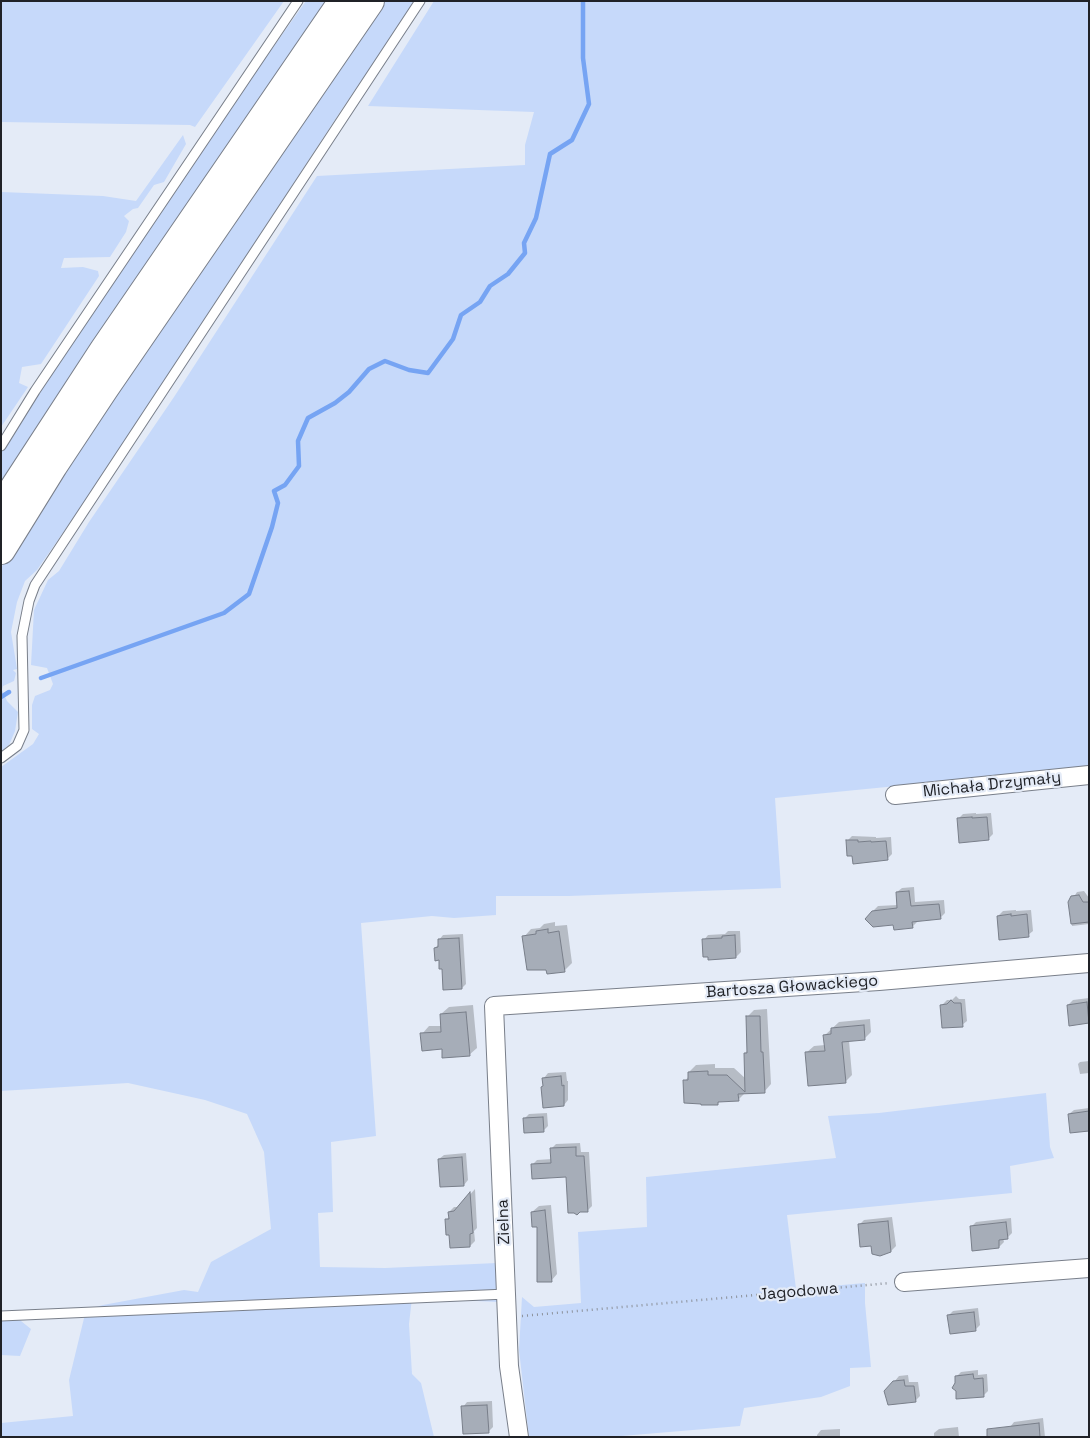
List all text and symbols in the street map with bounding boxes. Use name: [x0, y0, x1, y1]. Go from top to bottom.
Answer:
street label: Michała Drzymały: [922, 768, 1062, 802]
street label: Bartosza Głowackiego: [705, 971, 879, 1003]
street label: Zielna: [494, 1199, 514, 1245]
street label: Jagodowa: [757, 1279, 839, 1305]

